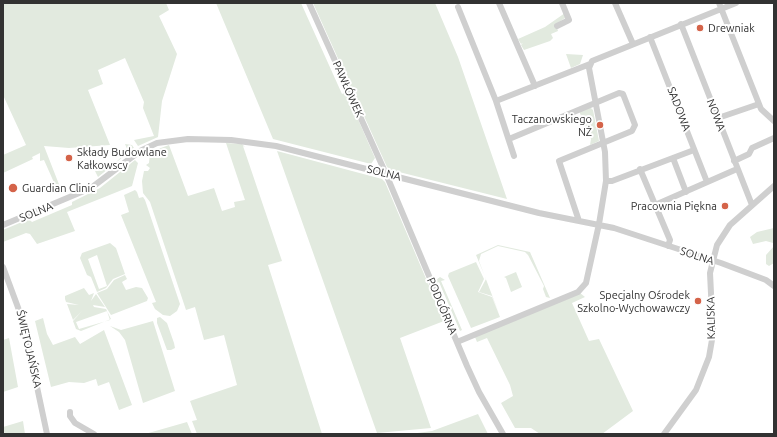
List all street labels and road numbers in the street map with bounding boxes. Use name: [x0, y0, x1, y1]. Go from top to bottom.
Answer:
street label: PAWŁÓWEK: [330, 59, 366, 119]
street label: SADOWA: [665, 85, 693, 133]
street label: NOWA: [704, 97, 728, 133]
street label: SOLNA: [365, 162, 403, 184]
street label: SOLNA: [17, 199, 55, 225]
street label: SOLNA: [678, 244, 716, 268]
street label: PODGÓRNA: [424, 276, 460, 336]
street label: KALISKA: [704, 297, 718, 339]
street label: ŚWIĘTOJAŃSKA: [14, 309, 44, 389]

